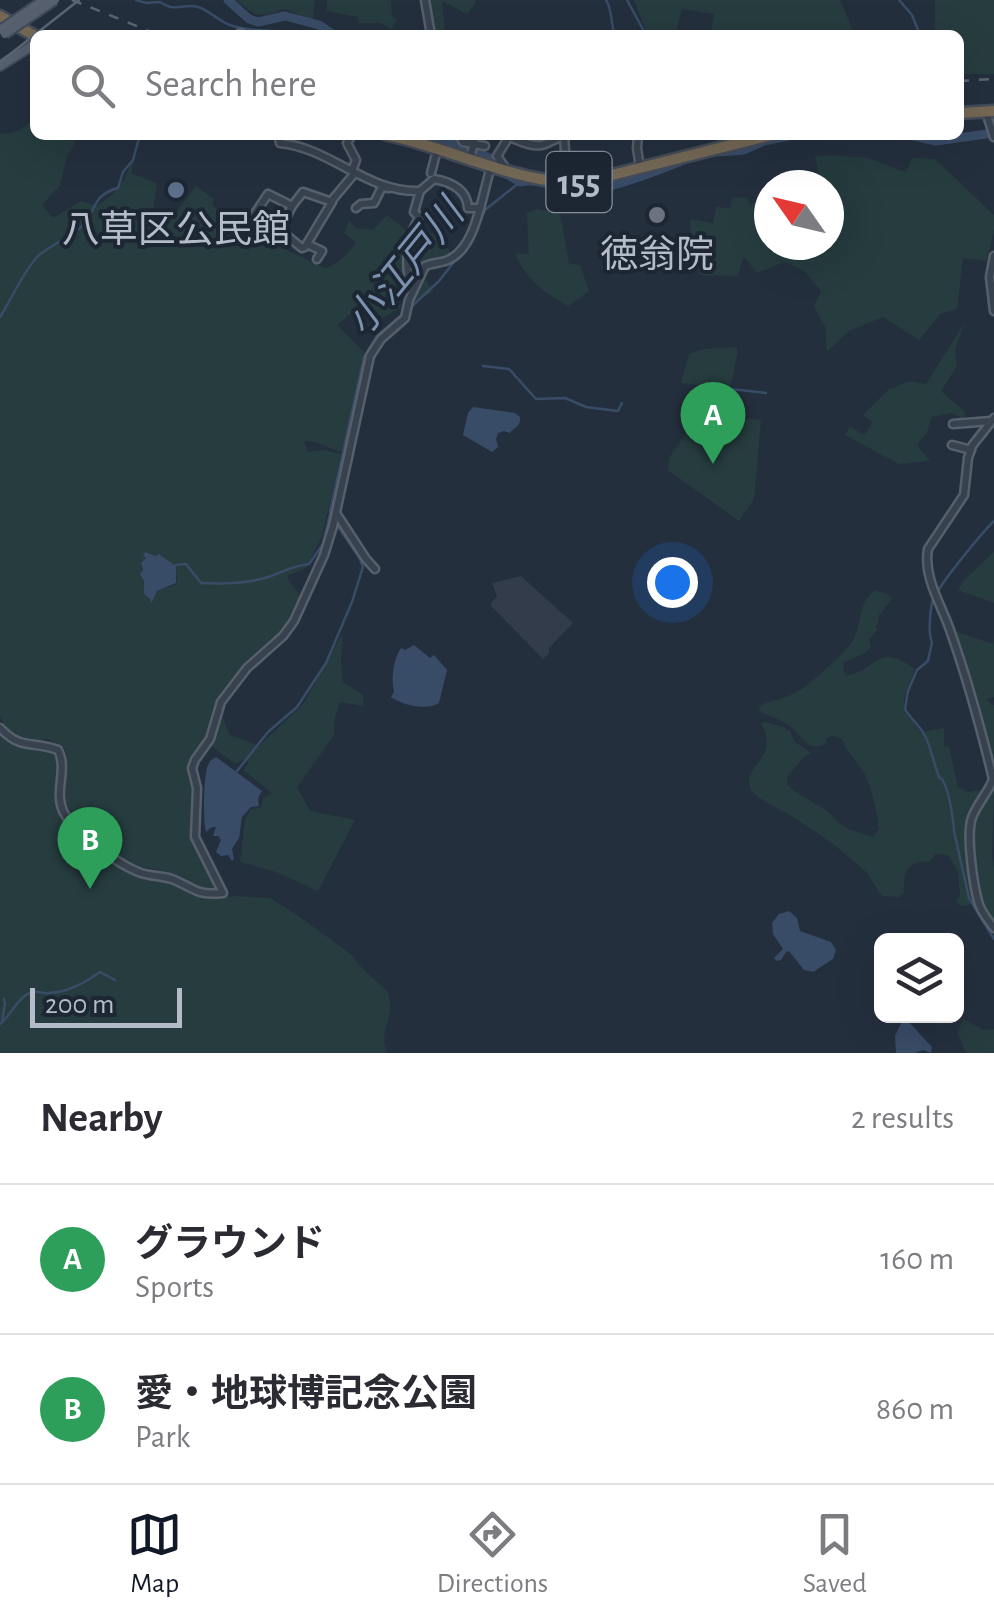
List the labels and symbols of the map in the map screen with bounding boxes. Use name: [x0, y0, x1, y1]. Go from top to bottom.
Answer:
road number: 155: [546, 152, 612, 212]
north arrow: [754, 170, 844, 260]
marker: 八草区公民館: [165, 179, 187, 201]
water label: 小江戸川: [338, 189, 474, 343]
marker: 徳翁院: [646, 204, 668, 226]
place label: 八草区公民館: [62, 210, 290, 250]
place label: 徳翁院: [600, 234, 714, 275]
pin: A: [680, 382, 746, 464]
your location: [647, 557, 698, 608]
pin: B: [58, 806, 122, 889]
scale bar: [30, 983, 182, 1028]

